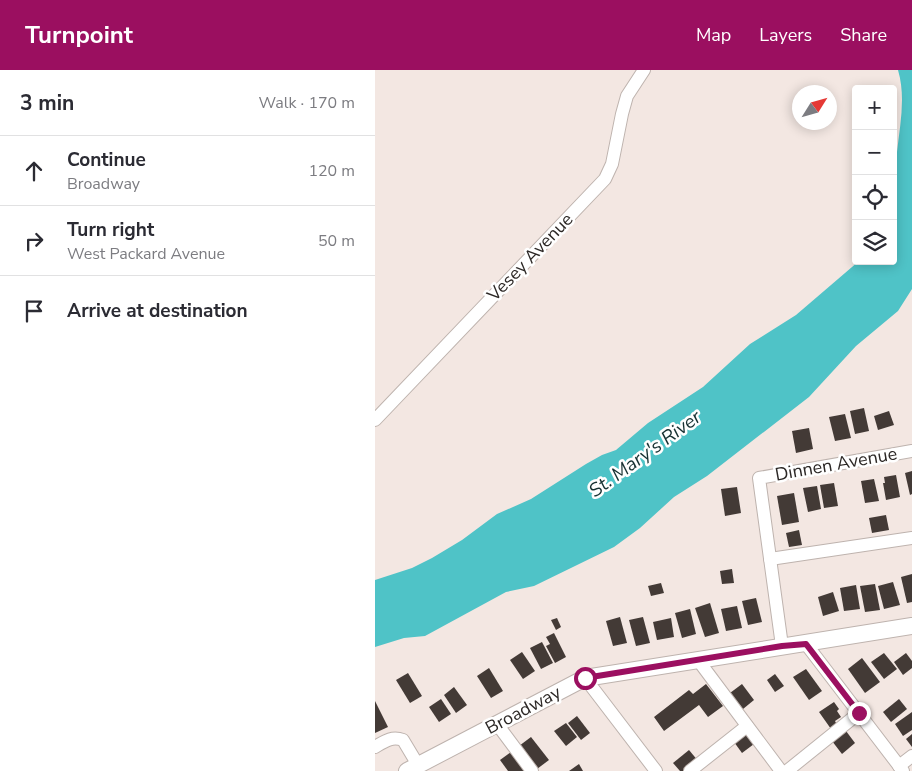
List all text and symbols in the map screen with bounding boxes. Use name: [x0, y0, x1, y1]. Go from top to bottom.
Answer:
text: Turnpoint: [25, 19, 133, 51]
text: Map: [696, 23, 731, 47]
text: Layers: [759, 23, 812, 47]
text: Share: [840, 23, 887, 47]
north arrow: [792, 85, 837, 130]
map controls: [852, 85, 897, 265]
button: +: [852, 85, 897, 130]
text: 3 min: [20, 89, 74, 117]
text: Walk · 170 m: [259, 92, 355, 114]
button: −: [852, 130, 897, 175]
text: Continue: [67, 147, 146, 173]
icon: ahead: [20, 157, 48, 185]
text: 120 m: [308, 160, 355, 182]
text: Broadway: [67, 173, 140, 195]
button: locate: [852, 175, 897, 220]
street label: Vesey Avenue: [481, 208, 578, 307]
text: Turn right: [67, 217, 154, 243]
button: layers: [852, 220, 897, 265]
icon: right: [20, 227, 48, 255]
text: 50 m: [318, 230, 355, 252]
text: West Packard Avenue: [67, 243, 225, 265]
icon: arrive: [20, 297, 48, 325]
text: Arrive at destination: [67, 298, 248, 324]
water label: St. Mary's River: [584, 404, 707, 504]
street label: Dinnen Avenue: [773, 441, 899, 487]
route start: [574, 667, 597, 690]
street label: Broadway: [481, 680, 566, 740]
route end: [848, 702, 871, 725]

